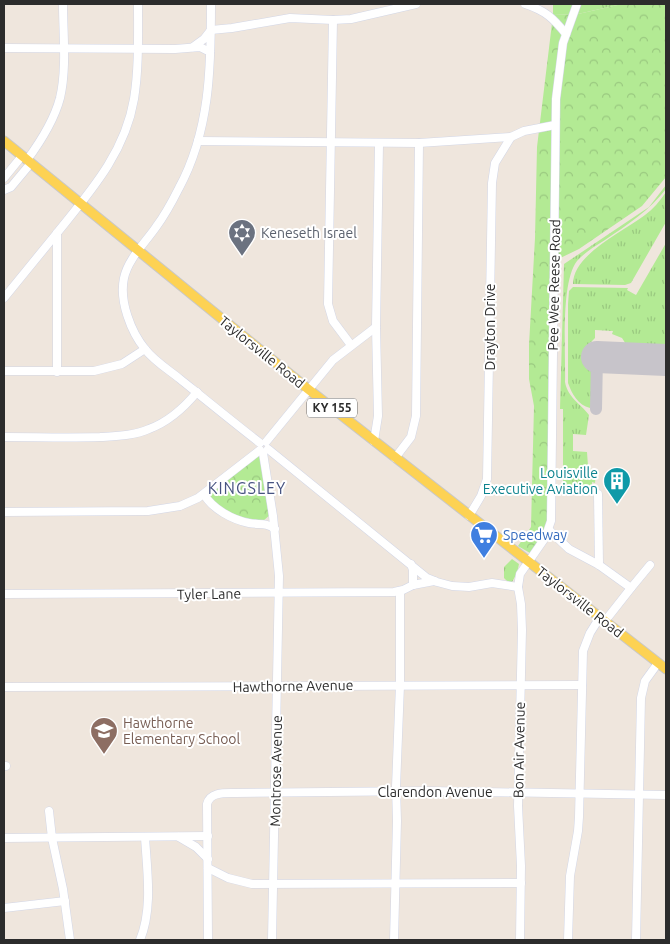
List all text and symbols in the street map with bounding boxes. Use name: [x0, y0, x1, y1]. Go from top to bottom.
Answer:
synagogue icon: Keneseth Israel: [227, 218, 257, 257]
street label: Pee Wee Reese Road: [545, 219, 563, 351]
place label: Keneseth Israel: [261, 225, 357, 241]
street label: Drayton Drive: [482, 283, 498, 371]
street label: Taylorsville Road: [216, 313, 308, 391]
road number: KY 155: [307, 398, 357, 418]
place label: Louisville Executive Aviation: [483, 465, 598, 497]
building icon: Louisville Executive Aviation: [602, 466, 632, 505]
district label: KINGSLEY: [208, 479, 286, 497]
supermarket icon: Speedway: [469, 520, 499, 559]
place label: Speedway: [503, 527, 567, 543]
street label: Taylorsville Road: [534, 563, 626, 641]
street label: Tyler Lane: [177, 585, 241, 603]
street label: Hawthorne Avenue: [232, 677, 354, 695]
street label: Bon Air Avenue: [510, 702, 528, 798]
place label: Hawthorne Elementary School: [123, 715, 241, 747]
street label: Montrose Avenue: [267, 715, 285, 827]
school or university icon: Hawthorne Elementary School: [89, 716, 119, 755]
street label: Clarendon Avenue: [377, 784, 493, 800]

